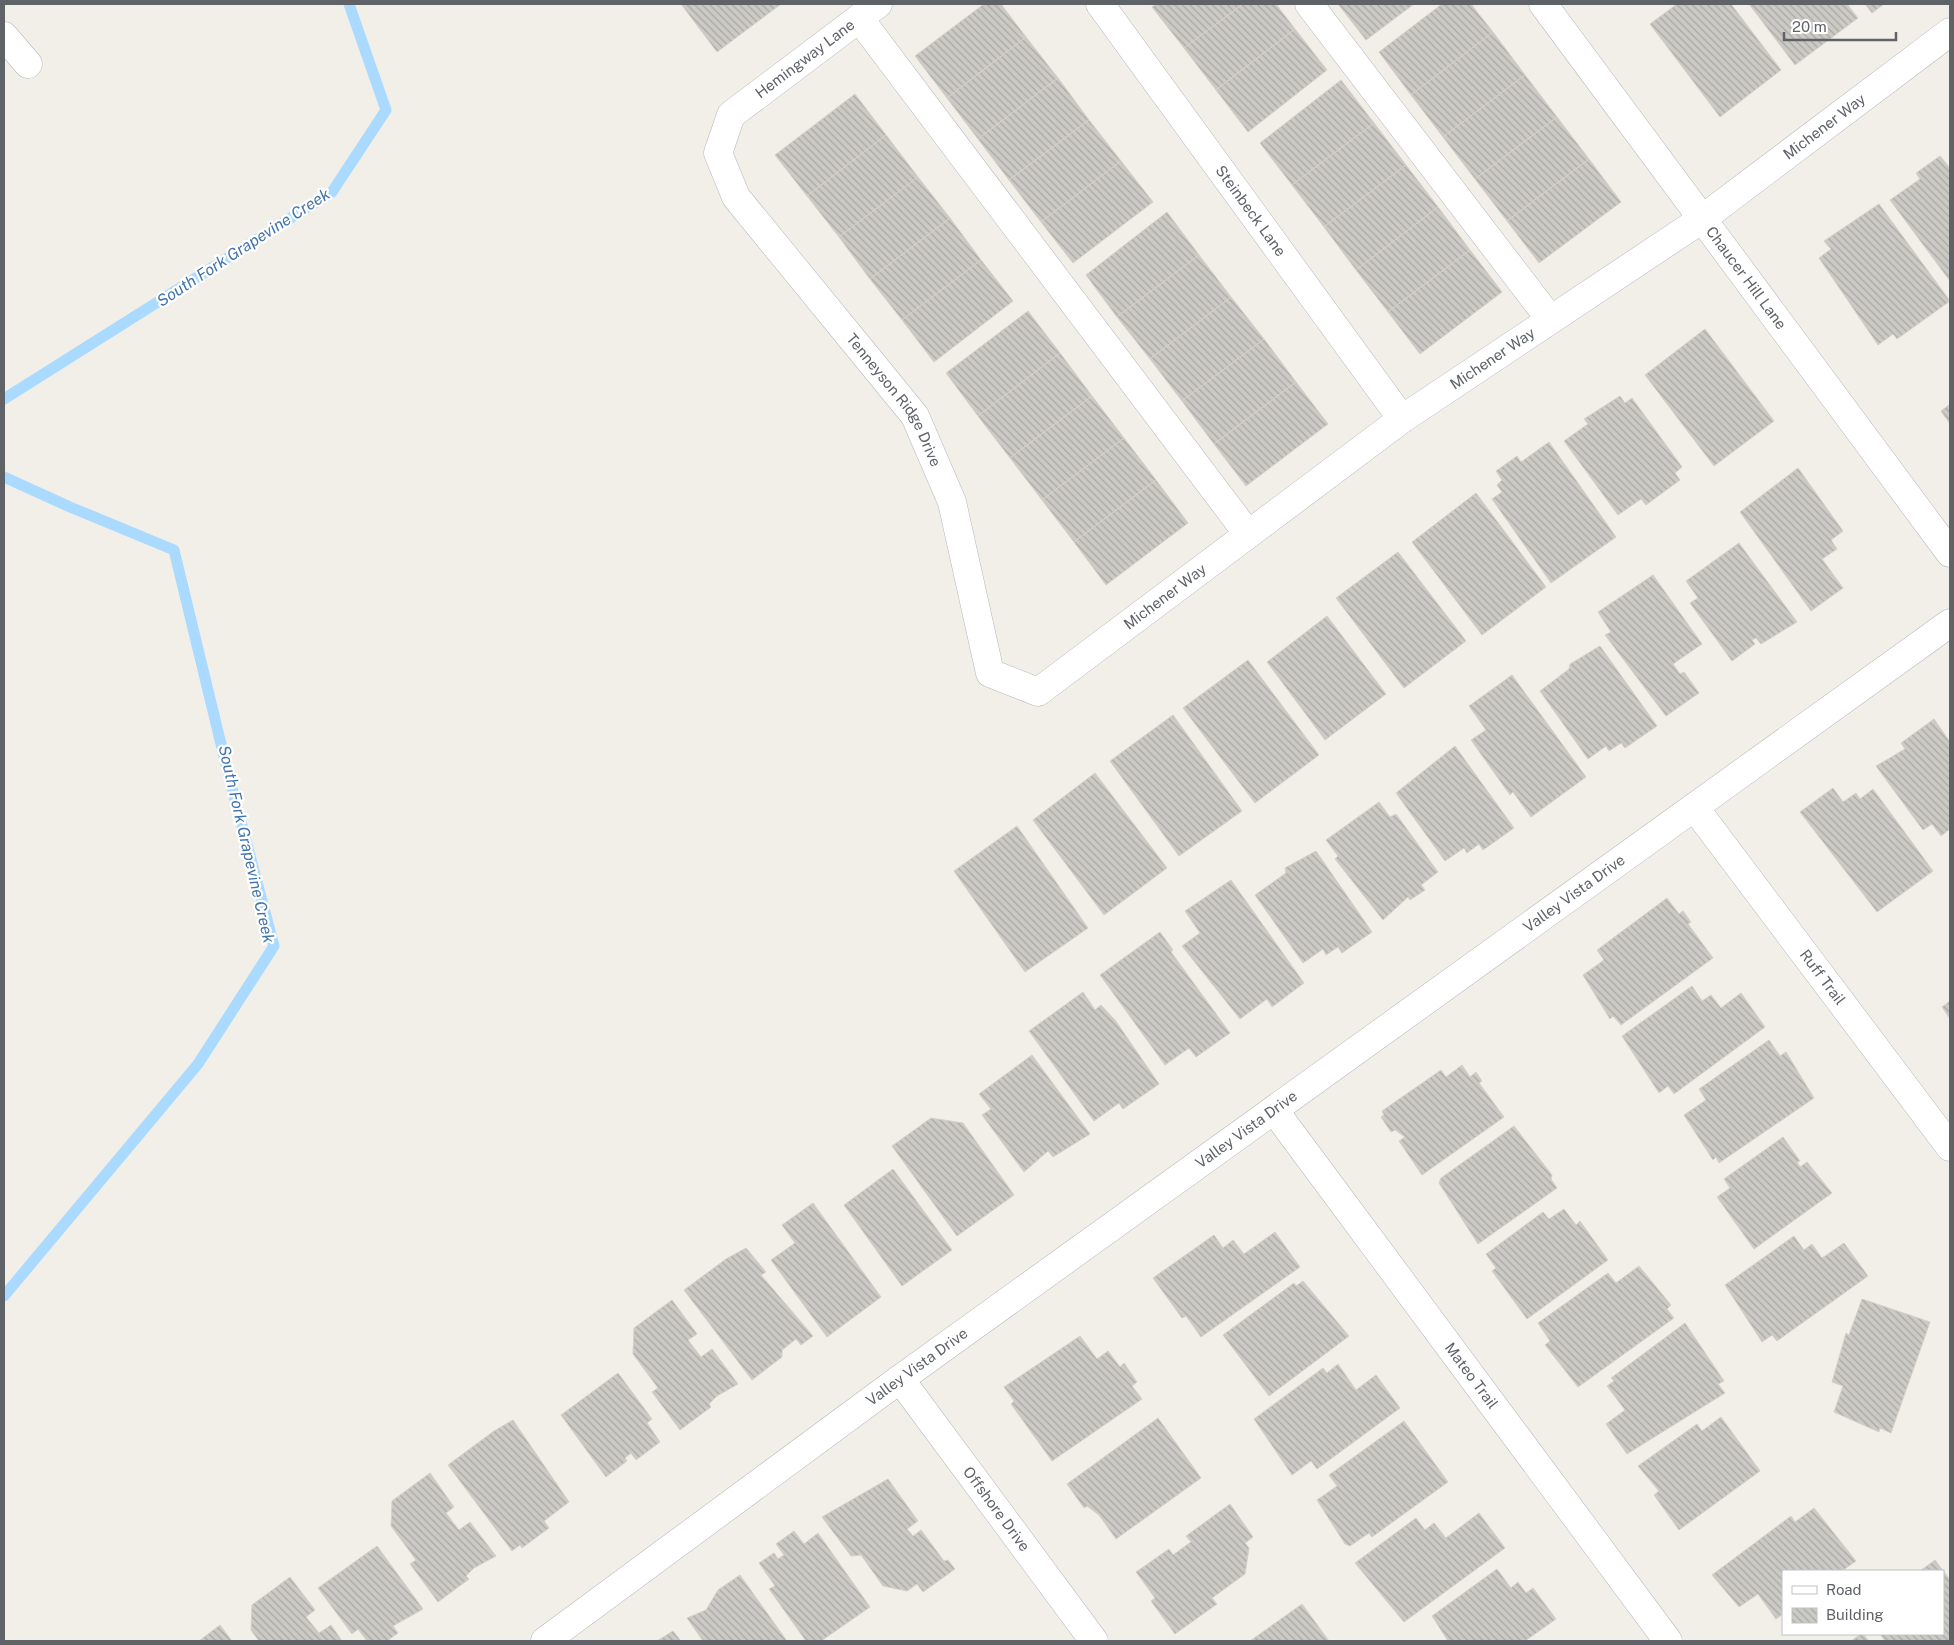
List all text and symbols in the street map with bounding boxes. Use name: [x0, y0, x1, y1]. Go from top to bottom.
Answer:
scale bar: [1784, 10, 1896, 42]
street label: Hemingway Lane: [752, 16, 858, 101]
text: 20 m: [1792, 18, 1827, 35]
street label: Michener Way: [1780, 90, 1868, 163]
street label: Steinbeck Lane: [1212, 162, 1290, 259]
water label: South Fork Grapevine Creek: [153, 184, 334, 311]
street label: Chaucer Hill Lane: [1703, 223, 1790, 332]
street label: Michener Way: [1447, 324, 1538, 393]
street label: Tenneyson Ridge Drive: [843, 330, 945, 469]
street label: Michener Way: [1120, 560, 1209, 633]
water label: South Fork Grapevine Creek: [214, 743, 279, 945]
street label: Valley Vista Drive: [1520, 851, 1628, 935]
street label: Ruff Trail: [1797, 946, 1849, 1008]
street label: Valley Vista Drive: [1192, 1087, 1300, 1171]
street label: Valley Vista Drive: [863, 1324, 971, 1409]
street label: Mateo Trail: [1442, 1339, 1502, 1412]
street label: Offshore Drive: [960, 1463, 1034, 1555]
legend: [1782, 1570, 1944, 1635]
text: Road: [1826, 1581, 1862, 1598]
text: Building: [1826, 1606, 1884, 1623]

